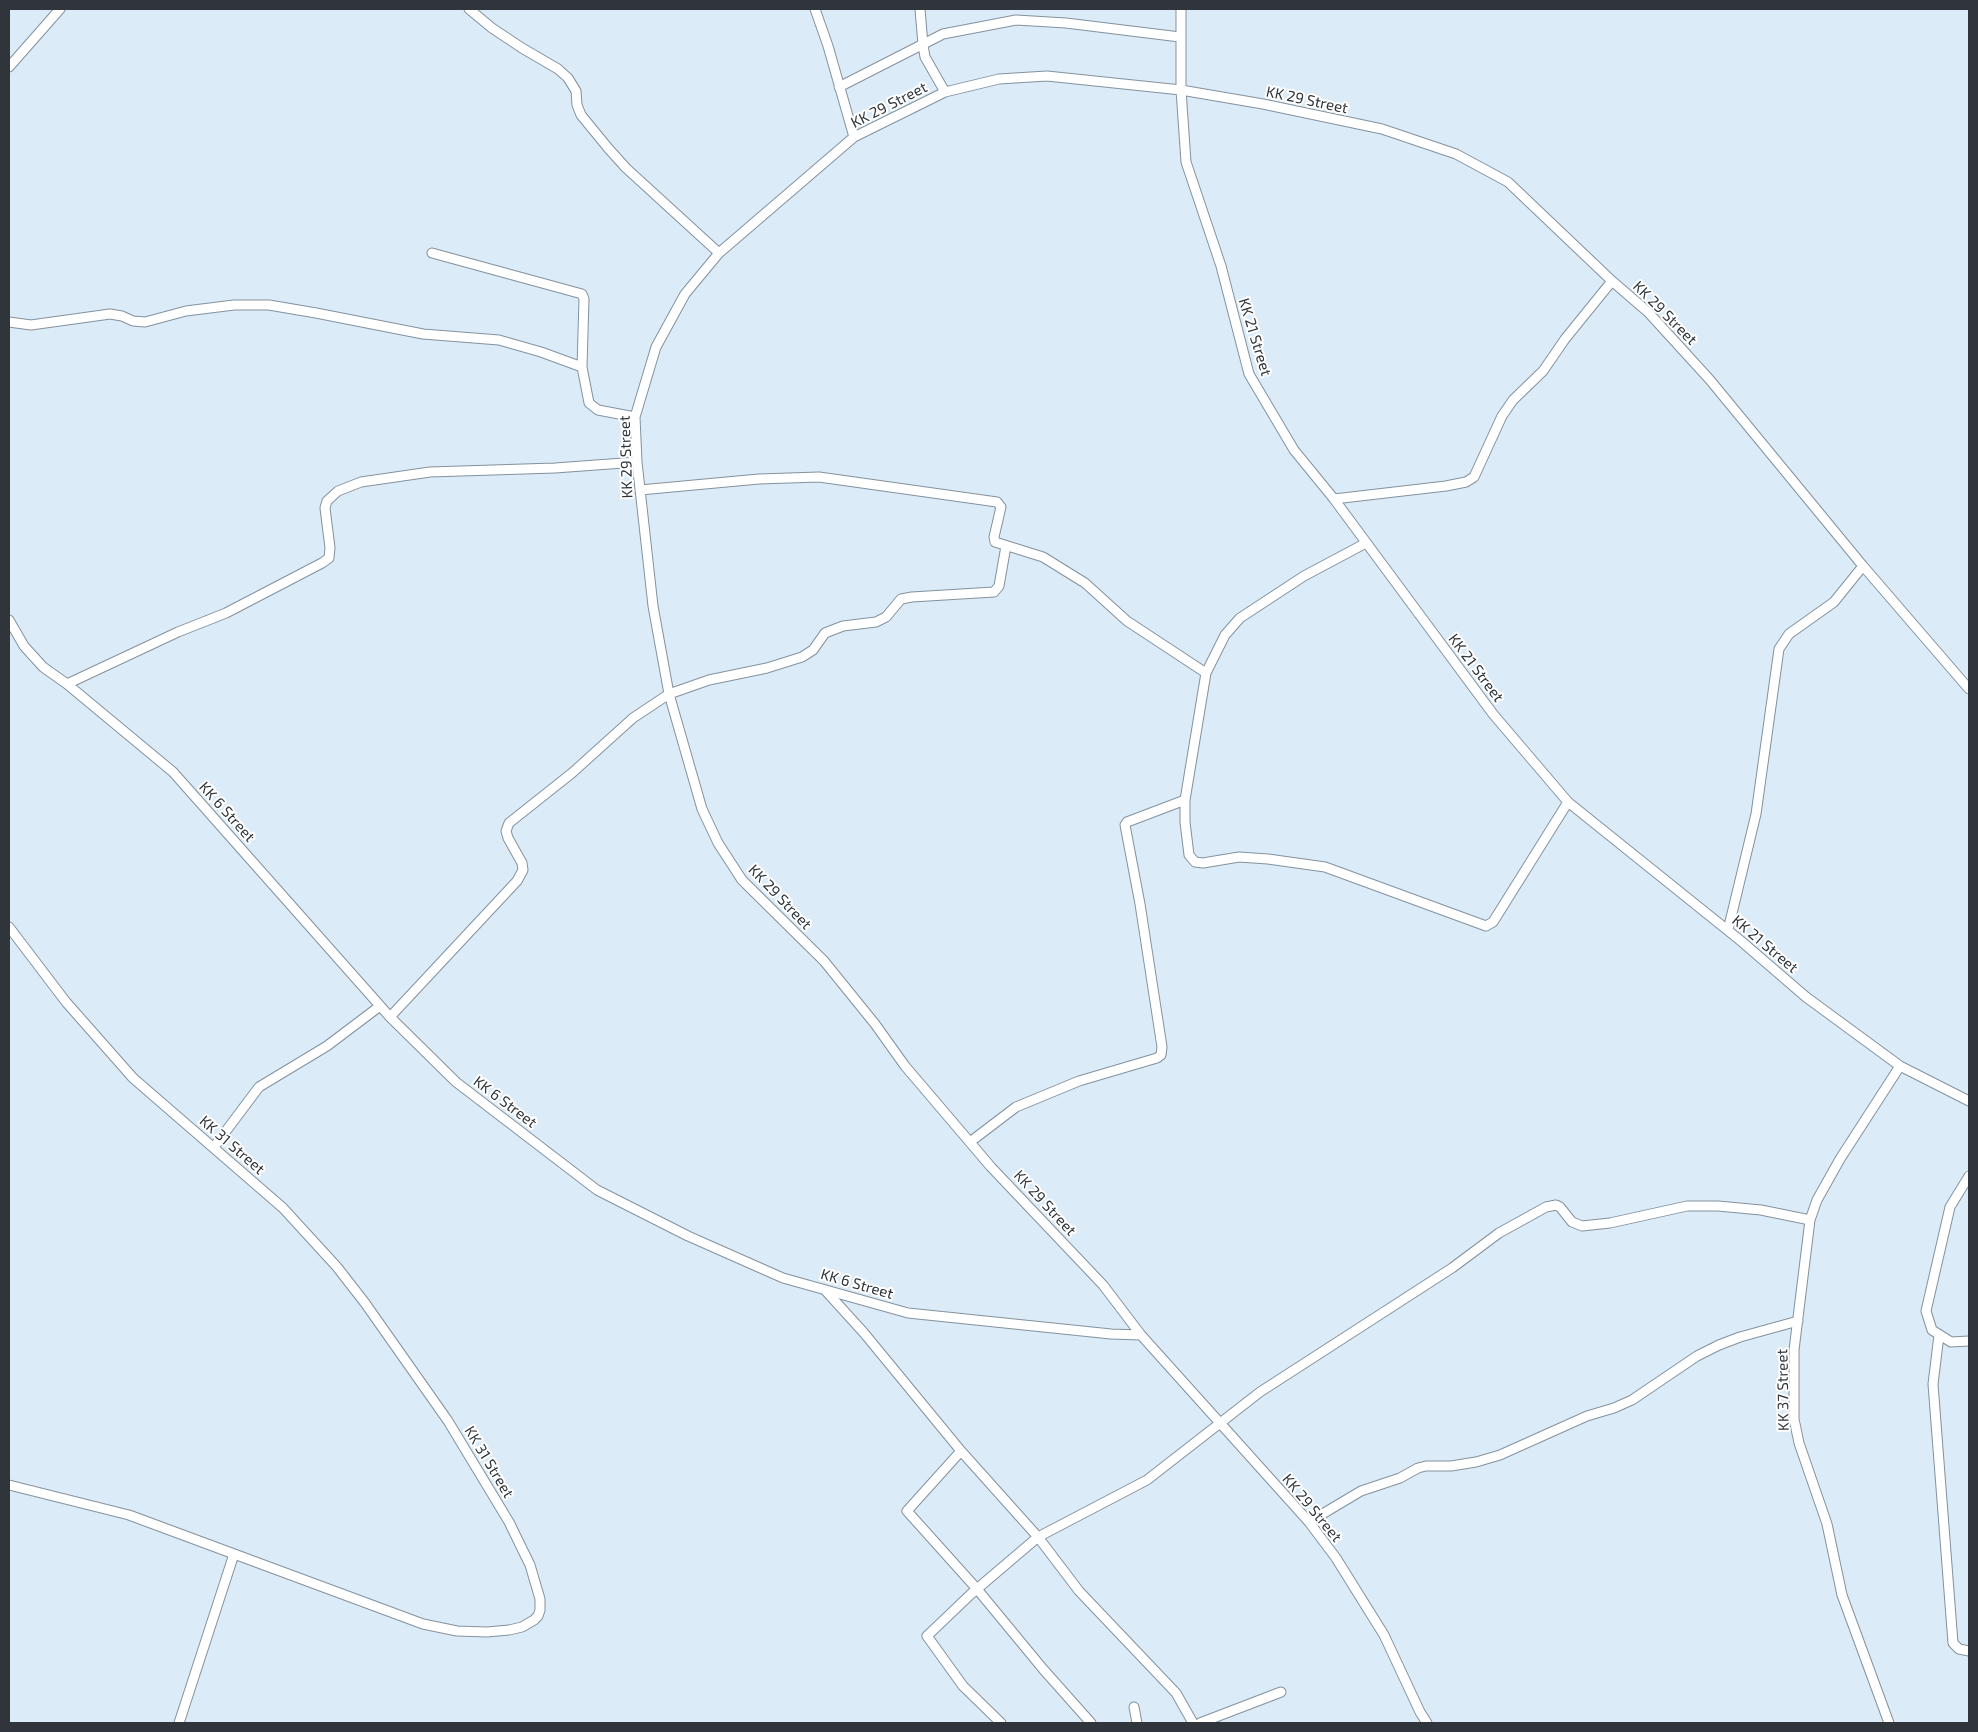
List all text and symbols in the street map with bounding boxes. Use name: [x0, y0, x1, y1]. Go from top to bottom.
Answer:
street label: KK 29 Street: [848, 78, 930, 132]
street label: KK 29 Street: [1264, 83, 1350, 117]
street label: KK 29 Street: [1629, 277, 1701, 349]
street label: KK 21 Street: [1235, 296, 1275, 378]
street label: KK 29 Street: [616, 415, 636, 499]
street label: KK 21 Street: [1445, 630, 1507, 706]
street label: KK 6 Street: [195, 778, 259, 846]
street label: KK 29 Street: [745, 861, 815, 933]
street label: KK 21 Street: [1728, 911, 1802, 977]
street label: KK 6 Street: [470, 1072, 540, 1132]
street label: KK 31 Street: [196, 1112, 268, 1178]
street label: KK 29 Street: [1010, 1166, 1080, 1240]
street label: KK 6 Street: [819, 1265, 895, 1303]
street label: KK 37 Street: [1773, 1349, 1793, 1431]
street label: KK 31 Street: [461, 1423, 517, 1501]
street label: KK 29 Street: [1278, 1470, 1346, 1546]

